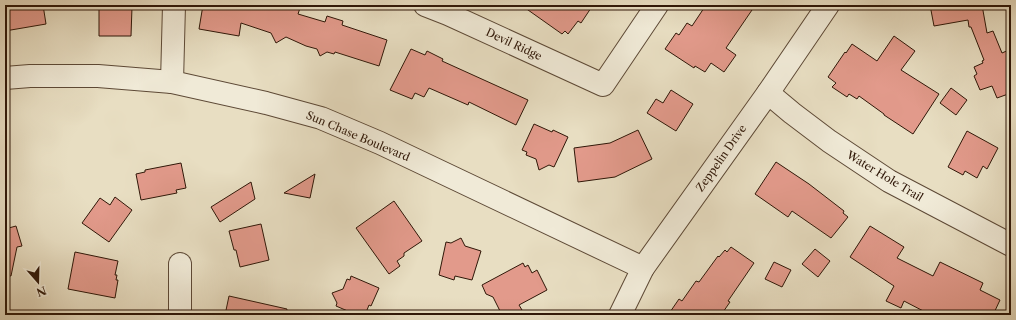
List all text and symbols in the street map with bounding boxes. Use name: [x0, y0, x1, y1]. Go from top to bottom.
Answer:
street label: Devil Ridge: [484, 25, 544, 63]
street label: Sun Chase Boulevard: [304, 108, 412, 164]
street label: Zeppelin Drive: [693, 122, 749, 194]
street label: Water Hole Trail: [843, 147, 926, 205]
north arrow: [18, 262, 58, 302]
text: N: [34, 283, 48, 300]

